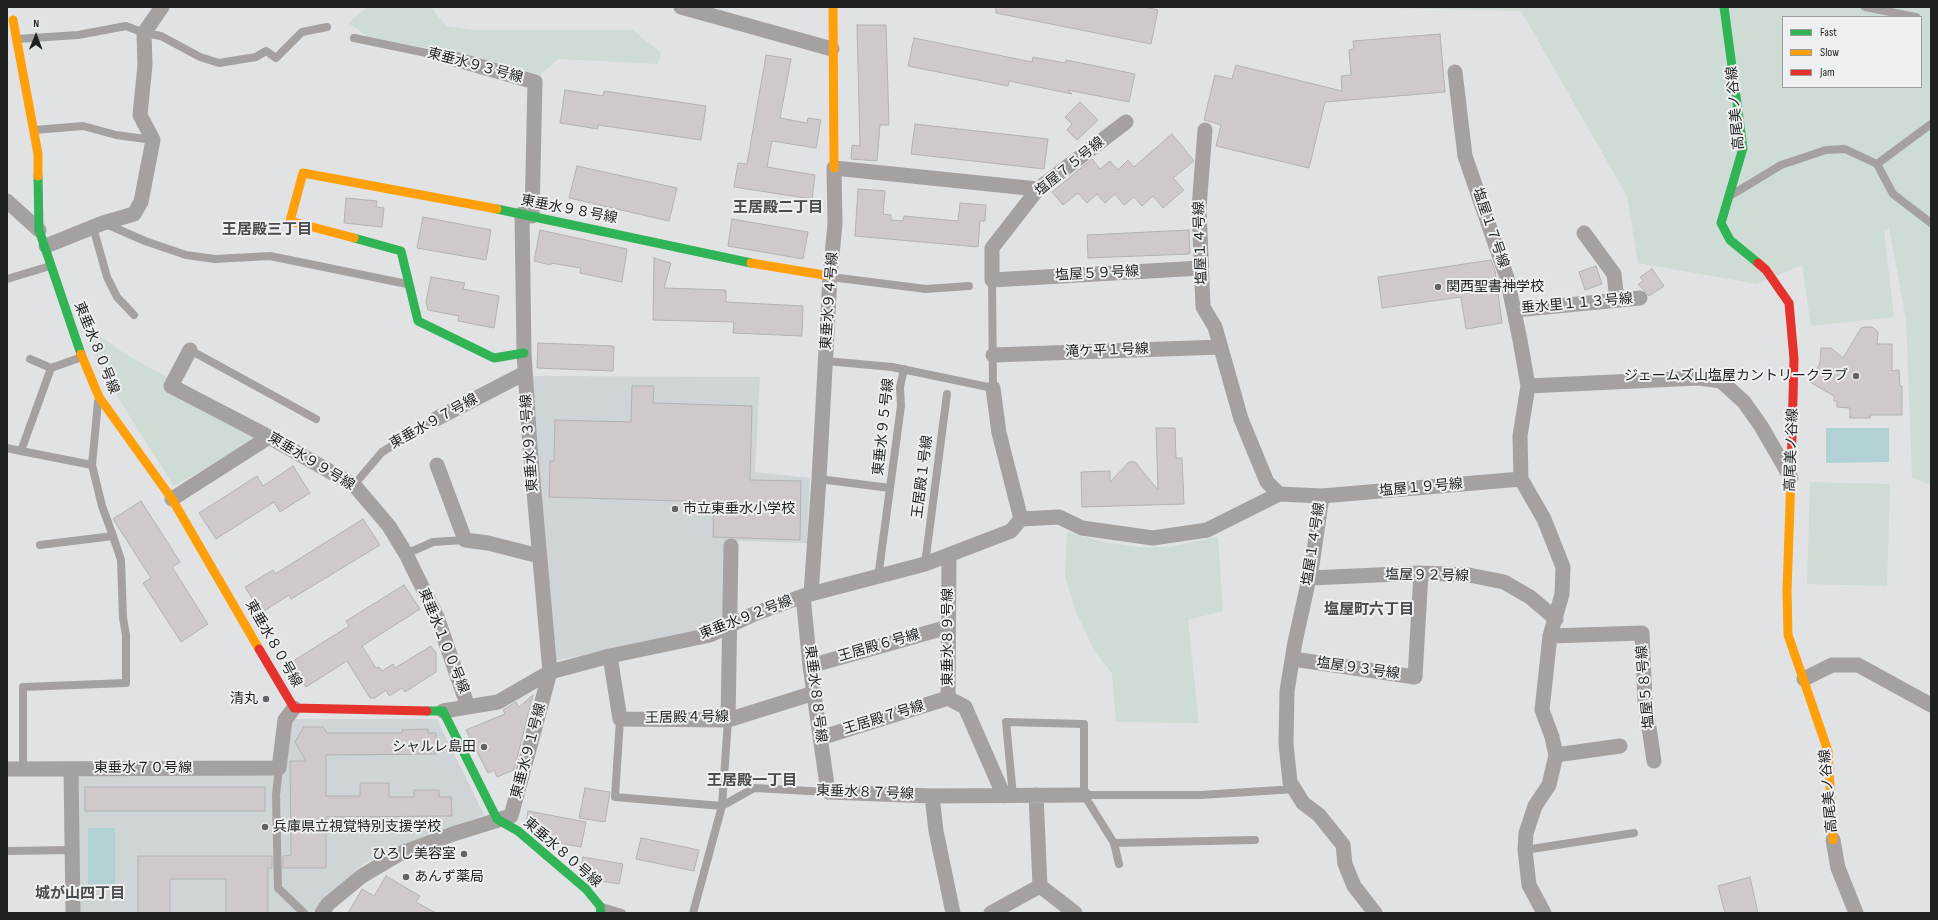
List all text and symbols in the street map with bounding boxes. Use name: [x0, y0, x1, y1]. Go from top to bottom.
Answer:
north arrow: [16, 16, 56, 56]
legend: [1782, 16, 1922, 88]
text: N: [33, 17, 39, 30]
text: Fast: [1820, 25, 1837, 40]
street label: 東垂水９３号線: [425, 45, 525, 87]
text: Slow: [1820, 45, 1839, 60]
street label: 高尾美ノ谷線: [1724, 65, 1748, 151]
text: Jam: [1820, 65, 1835, 80]
street label: 塩屋７５号線: [1032, 134, 1108, 200]
street label: 塩屋１７号線: [1468, 186, 1512, 270]
street label: 東垂水９８号線: [519, 192, 619, 228]
district label: 王居殿二丁目: [733, 199, 823, 217]
street label: 塩屋１４号線: [1191, 201, 1211, 285]
district label: 王居殿三丁目: [222, 221, 312, 239]
street label: 東垂水９４号線: [818, 252, 842, 350]
street label: 塩屋５９号線: [1055, 263, 1139, 285]
place label: 関西聖書神学校: [1446, 279, 1544, 295]
marker: 関西聖書神学校: [1433, 282, 1443, 292]
street label: 垂水里１１３号線: [1520, 291, 1634, 317]
street label: 東垂水８０号線: [70, 299, 122, 397]
street label: 滝ケ平１号線: [1065, 341, 1149, 361]
place label: ジェームズ山塩屋カントリークラブ: [1624, 368, 1848, 384]
marker: ジェームズ山塩屋カントリークラブ: [1851, 371, 1861, 381]
street label: 東垂水９５号線: [871, 377, 897, 477]
street label: 東垂水９７号線: [387, 391, 481, 453]
street label: 東垂水９３号線: [518, 394, 542, 492]
street label: 高尾美ノ谷線: [1782, 408, 1802, 492]
street label: 東垂水９９号線: [265, 430, 357, 494]
street label: 王居殿１号線: [910, 434, 936, 520]
street label: 塩屋１９号線: [1378, 476, 1464, 500]
place label: 市立東垂水小学校: [683, 501, 795, 517]
street label: 塩屋１４号線: [1299, 501, 1329, 587]
marker: 市立東垂水小学校: [670, 504, 680, 514]
street label: 塩屋９２号線: [1385, 567, 1469, 585]
street label: 東垂水１００号線: [414, 586, 472, 696]
street label: 東垂水８９号線: [940, 588, 956, 686]
street label: 東垂水９２号線: [697, 593, 795, 643]
street label: 東垂水８０号線: [241, 597, 305, 691]
district label: 塩屋町六丁目: [1324, 601, 1414, 619]
street label: 王居殿６号線: [836, 626, 922, 666]
street label: 東垂水８８号線: [801, 644, 829, 744]
street label: 塩屋５８号線: [1634, 644, 1658, 730]
street label: 塩屋９３号線: [1315, 655, 1401, 683]
place label: 清丸: [230, 691, 258, 707]
marker: 清丸: [261, 694, 271, 704]
street label: 王居殿７号線: [841, 698, 927, 738]
street label: 東垂水９１号線: [508, 701, 550, 801]
street label: 王居殿４号線: [645, 709, 729, 727]
place label: シャルレ島田: [392, 739, 476, 755]
marker: シャルレ島田: [479, 742, 489, 752]
street label: 高尾美ノ谷線: [1817, 748, 1841, 834]
street label: 東垂水７０号線: [94, 760, 192, 776]
district label: 王居殿一丁目: [707, 772, 797, 790]
street label: 東垂水８７号線: [816, 783, 914, 803]
street label: 東垂水８０号線: [520, 815, 604, 891]
place label: 兵庫県立視覚特別支援学校: [273, 819, 441, 835]
marker: 兵庫県立視覚特別支援学校: [260, 822, 270, 832]
place label: ひろし美容室: [372, 846, 456, 862]
marker: ひろし美容室: [459, 849, 469, 859]
place label: あんず薬局: [414, 869, 484, 885]
marker: あんず薬局: [401, 872, 411, 882]
district label: 城が山四丁目: [35, 885, 125, 903]

